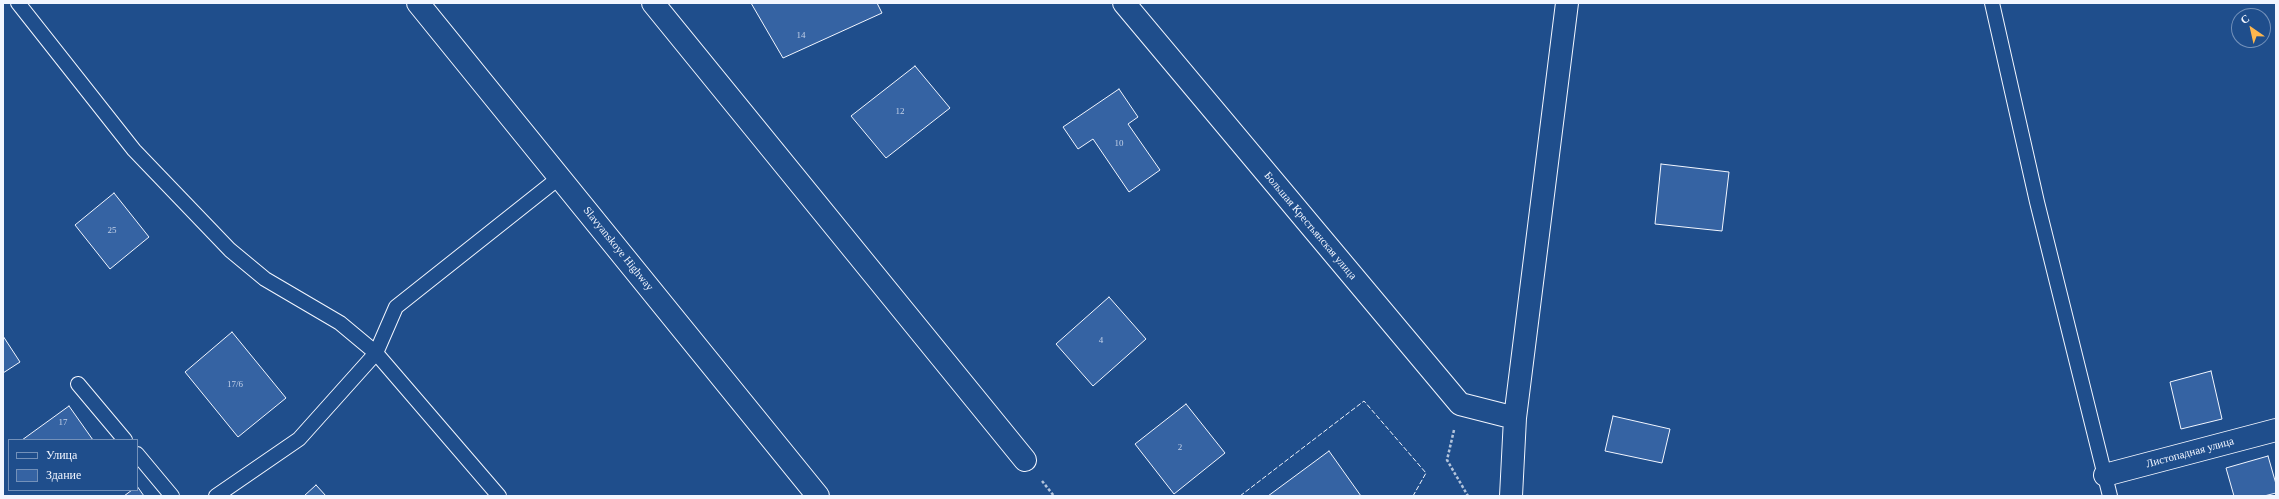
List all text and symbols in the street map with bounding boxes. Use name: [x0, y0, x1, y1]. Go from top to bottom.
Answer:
north arrow: [2231, 8, 2271, 48]
text: С: [2238, 12, 2251, 26]
house number: 14: [796, 31, 806, 41]
house number: 12: [896, 107, 904, 117]
house number: 10: [1114, 139, 1124, 149]
street label: Большая Крестьянская улица: [1261, 169, 1359, 283]
street label: Slavyanskoye Highway: [580, 204, 656, 294]
house number: 25: [108, 226, 116, 236]
house number: 4: [1099, 336, 1103, 346]
house number: 17/6: [227, 380, 243, 390]
house number: 17: [58, 418, 68, 428]
street label: Листопадная улица: [2145, 435, 2235, 471]
legend: [8, 439, 138, 491]
house number: 2: [1178, 443, 1182, 453]
text: Улица: [46, 448, 77, 462]
text: Здание: [46, 468, 81, 482]

